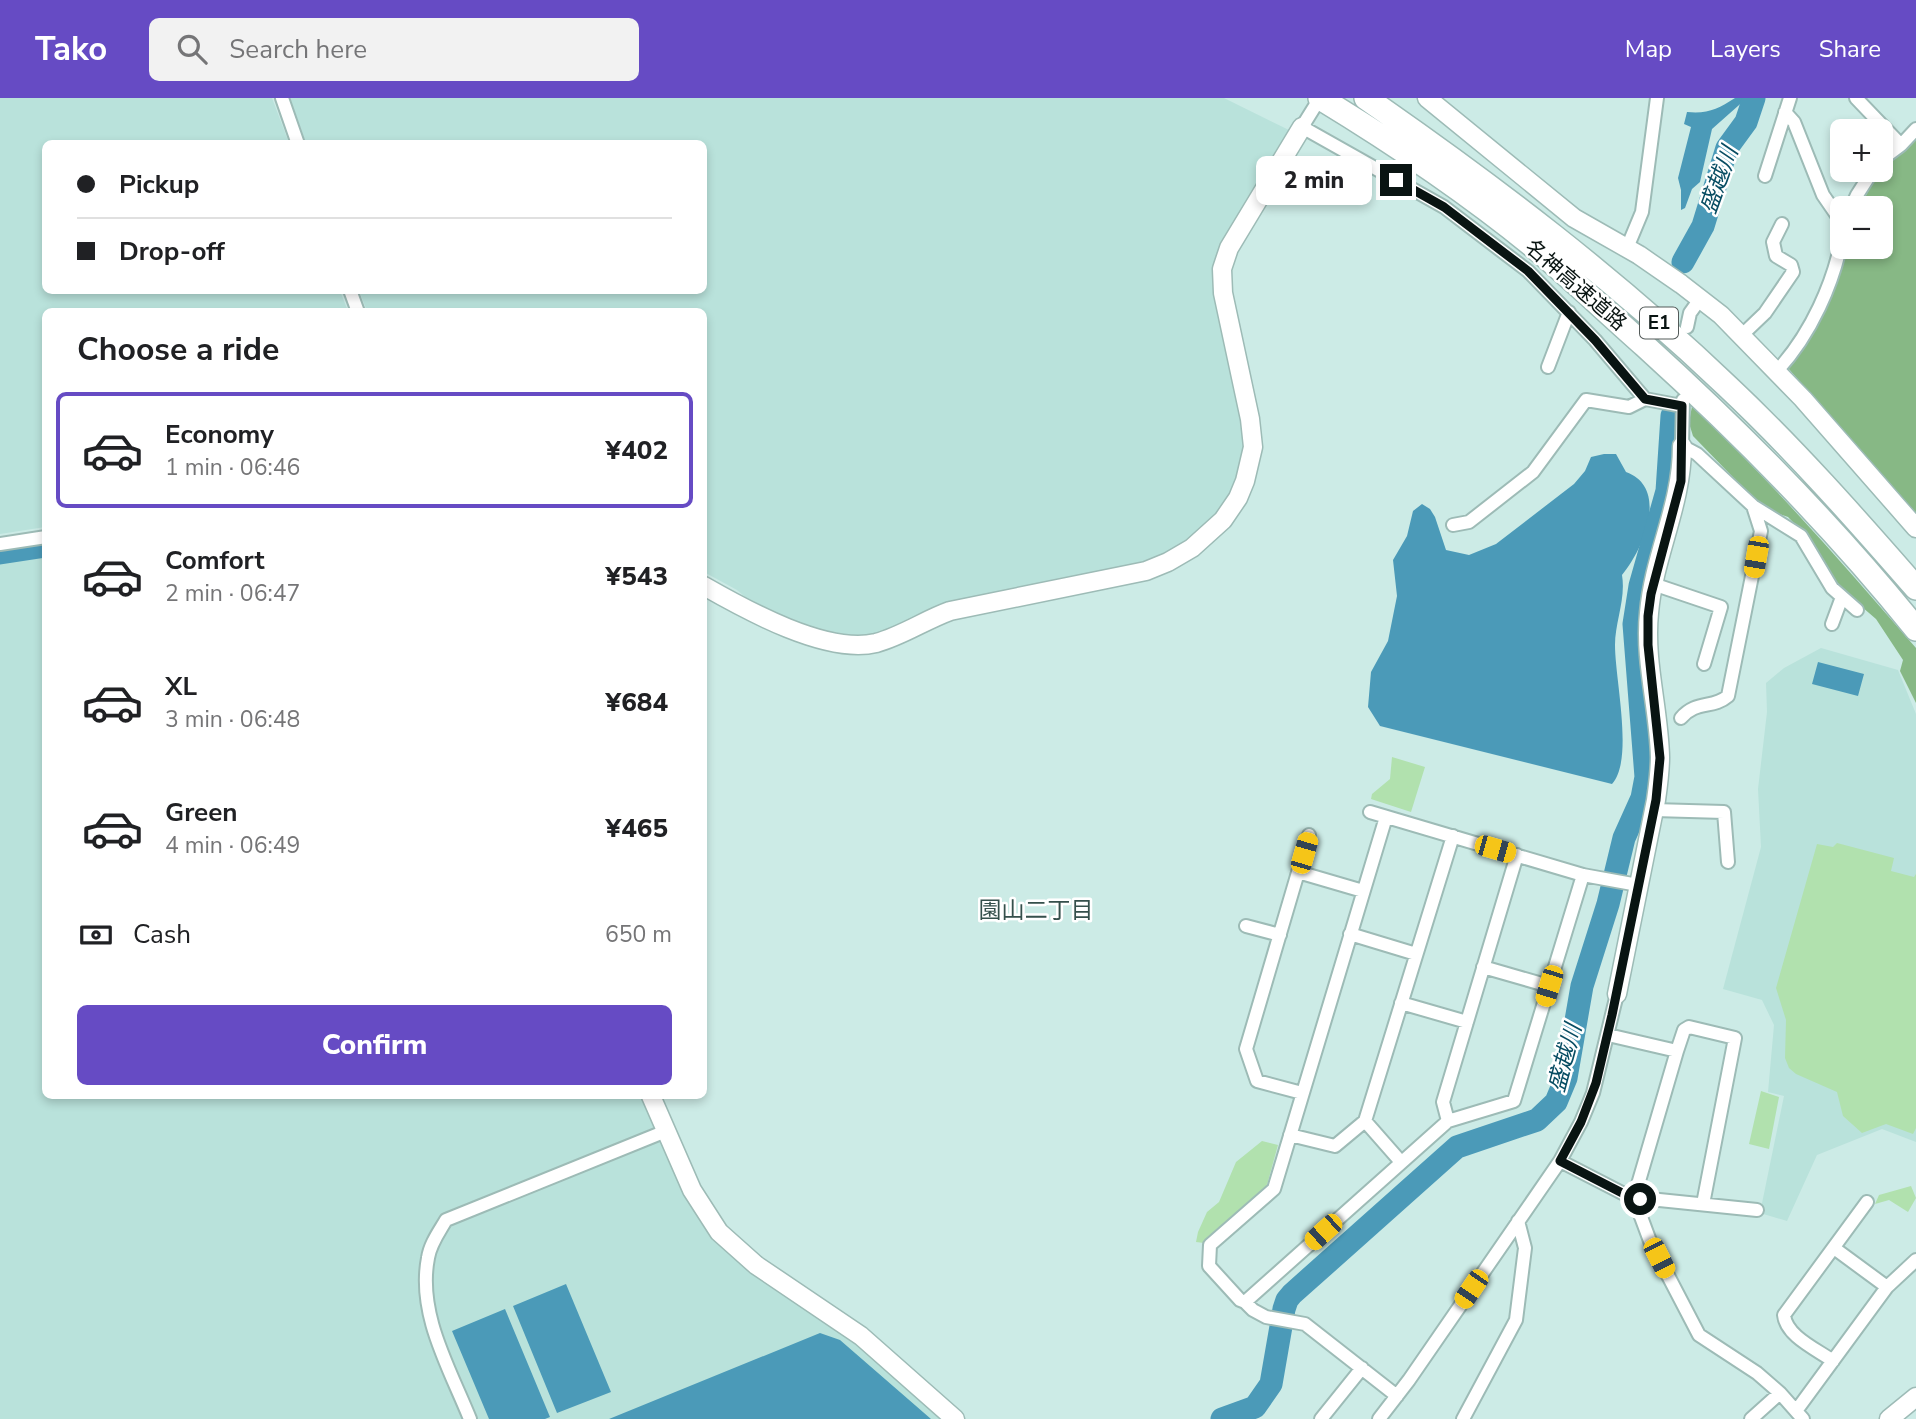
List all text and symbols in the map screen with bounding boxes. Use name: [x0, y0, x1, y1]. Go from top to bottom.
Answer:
search box: [149, 18, 639, 81]
text: Tako: [35, 27, 107, 72]
icon: search: [173, 30, 211, 68]
text: Search here: [229, 32, 367, 67]
text: Map: [1625, 33, 1672, 65]
text: Layers: [1710, 33, 1781, 65]
text: Share: [1819, 33, 1881, 65]
map controls: [1830, 119, 1893, 259]
button: +: [1830, 119, 1893, 182]
water label: 盛越川: [1693, 139, 1746, 218]
callout: 2 min: [1256, 155, 1372, 204]
route end: [1380, 164, 1412, 196]
text: 2 min: [1284, 165, 1344, 196]
text: Pickup: [119, 167, 199, 202]
button: −: [1830, 196, 1893, 259]
street label: 名神高速道路: [1519, 233, 1633, 337]
text: Drop-off: [119, 234, 225, 269]
road number: E1: [1640, 308, 1678, 339]
text: Choose a ride: [77, 328, 279, 371]
text: Economy: [165, 417, 274, 452]
icon: car: [81, 419, 144, 482]
text: ¥402: [606, 433, 668, 468]
text: 1 min · 06:46: [165, 452, 300, 483]
car: [1743, 534, 1770, 580]
text: Comfort: [165, 543, 265, 578]
icon: car: [81, 545, 144, 608]
text: ¥543: [606, 559, 668, 594]
text: 2 min · 06:47: [165, 578, 300, 609]
text: XL: [165, 669, 197, 704]
icon: car: [81, 671, 144, 734]
text: ¥684: [606, 685, 668, 720]
text: 3 min · 06:48: [165, 704, 300, 735]
text: Green: [165, 795, 238, 830]
icon: car: [81, 797, 144, 860]
text: ¥465: [606, 811, 668, 846]
text: 4 min · 06:49: [165, 830, 300, 861]
car: [1289, 830, 1320, 876]
car: [1472, 833, 1519, 865]
district label: 園山二丁目: [979, 895, 1094, 926]
icon: cash: [77, 916, 115, 954]
text: Cash: [133, 917, 191, 952]
text: 650 m: [605, 919, 672, 950]
car: [1533, 963, 1566, 1009]
button: Confirm: [77, 1005, 672, 1085]
water label: 盛越川: [1541, 1018, 1590, 1095]
route start: [1624, 1183, 1656, 1215]
car: [1301, 1210, 1346, 1254]
car: [1641, 1235, 1678, 1281]
car: [1451, 1266, 1492, 1312]

